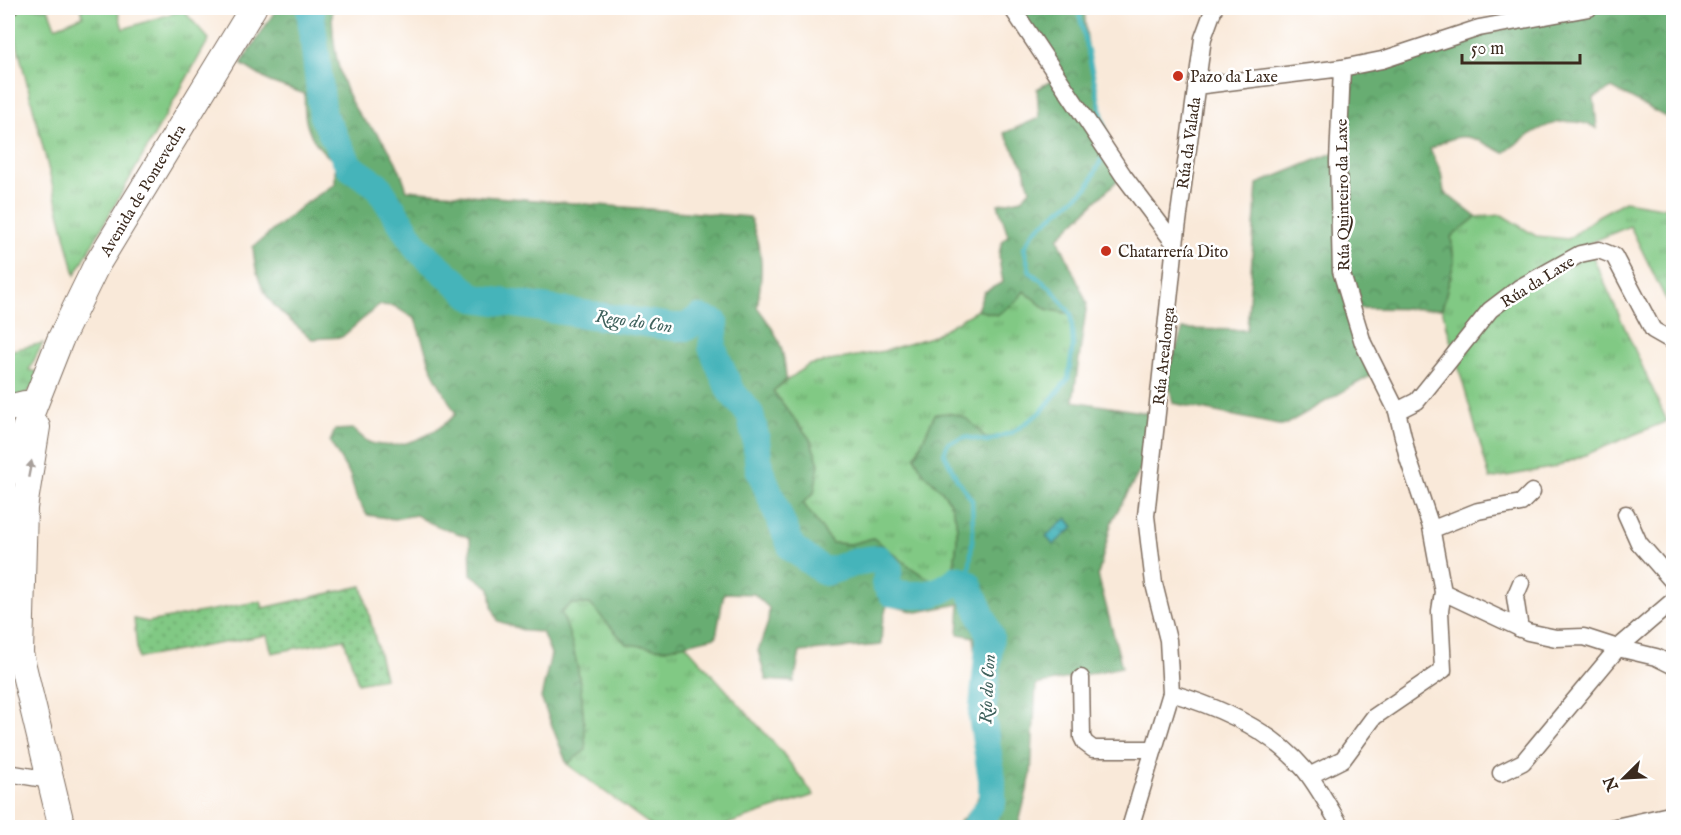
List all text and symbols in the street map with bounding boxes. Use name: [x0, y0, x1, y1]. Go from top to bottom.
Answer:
scale bar: [1462, 27, 1580, 65]
text: 50 m: [1471, 38, 1504, 61]
place label: Pazo da Laxe: [1190, 68, 1278, 88]
marker: Pazo da Laxe: [1171, 69, 1185, 83]
street label: Rúa da Valada: [1174, 96, 1206, 191]
street label: Rúa Quinteiro da Laxe: [1333, 119, 1355, 271]
street label: Avenida de Pontevedra: [96, 121, 191, 261]
place label: Chatarrería Dito: [1118, 243, 1228, 263]
marker: Chatarrería Dito: [1099, 244, 1113, 258]
street label: Rúa da Laxe: [1498, 252, 1579, 313]
water label: Rego do Con: [594, 306, 674, 339]
street label: Rúa Arealonga: [1150, 306, 1180, 406]
one-way arrow: [26, 460, 35, 479]
water label: Río do Con: [975, 653, 1002, 725]
north arrow: [1594, 748, 1654, 808]
text: N: [1600, 773, 1624, 795]

